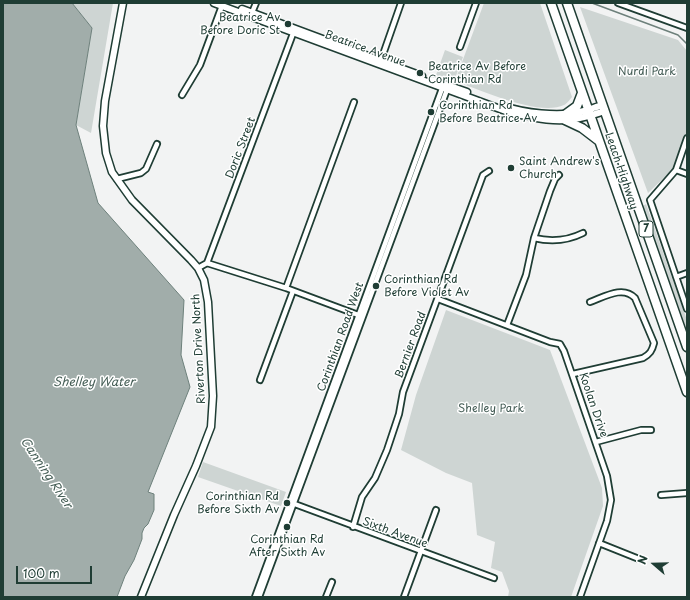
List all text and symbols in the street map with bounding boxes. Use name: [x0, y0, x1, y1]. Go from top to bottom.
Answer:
place label: Beatrice Av Before Doric St: [200, 11, 280, 37]
marker: Beatrice Av Before Doric St: [283, 19, 293, 29]
street label: Beatrice Avenue: [323, 28, 407, 70]
place label: Beatrice Av Before Corinthian Rd: [428, 60, 526, 86]
park label: Nurdi Park: [618, 65, 676, 79]
marker: Beatrice Av Before Corinthian Rd: [415, 68, 425, 78]
place label: Corinthian Rd Before Beatrice Av: [439, 99, 537, 125]
marker: Corinthian Rd Before Beatrice Av: [426, 107, 436, 117]
street label: Doric Street: [223, 115, 259, 181]
street label: Leach Highway: [602, 131, 640, 211]
place label: Saint Andrew's Church: [519, 155, 599, 181]
marker: Saint Andrew's Church: [506, 163, 516, 173]
road number: 7: [639, 221, 653, 237]
place label: Corinthian Rd Before Violet Av: [384, 273, 469, 299]
street label: Corinthian Road West: [315, 281, 367, 393]
marker: Corinthian Rd Before Violet Av: [371, 281, 381, 291]
street label: Riverton Drive North: [190, 294, 208, 404]
street label: Bernier Road: [393, 310, 429, 380]
street label: Koolan Drive: [576, 371, 610, 439]
water label: Shelley Water: [53, 376, 135, 390]
park label: Shelley Park: [458, 402, 524, 416]
water label: Canning River: [17, 435, 75, 511]
place label: Corinthian Rd Before Sixth Av: [197, 490, 279, 516]
marker: Corinthian Rd Before Sixth Av: [282, 498, 292, 508]
street label: Sixth Avenue: [361, 515, 429, 551]
marker: Corinthian Rd After Sixth Av: [282, 522, 292, 532]
place label: Corinthian Rd After Sixth Av: [249, 533, 325, 559]
north arrow: [634, 544, 674, 584]
text: N: [633, 553, 652, 567]
scale bar: [18, 558, 94, 584]
text: 100 m: [23, 564, 60, 582]

